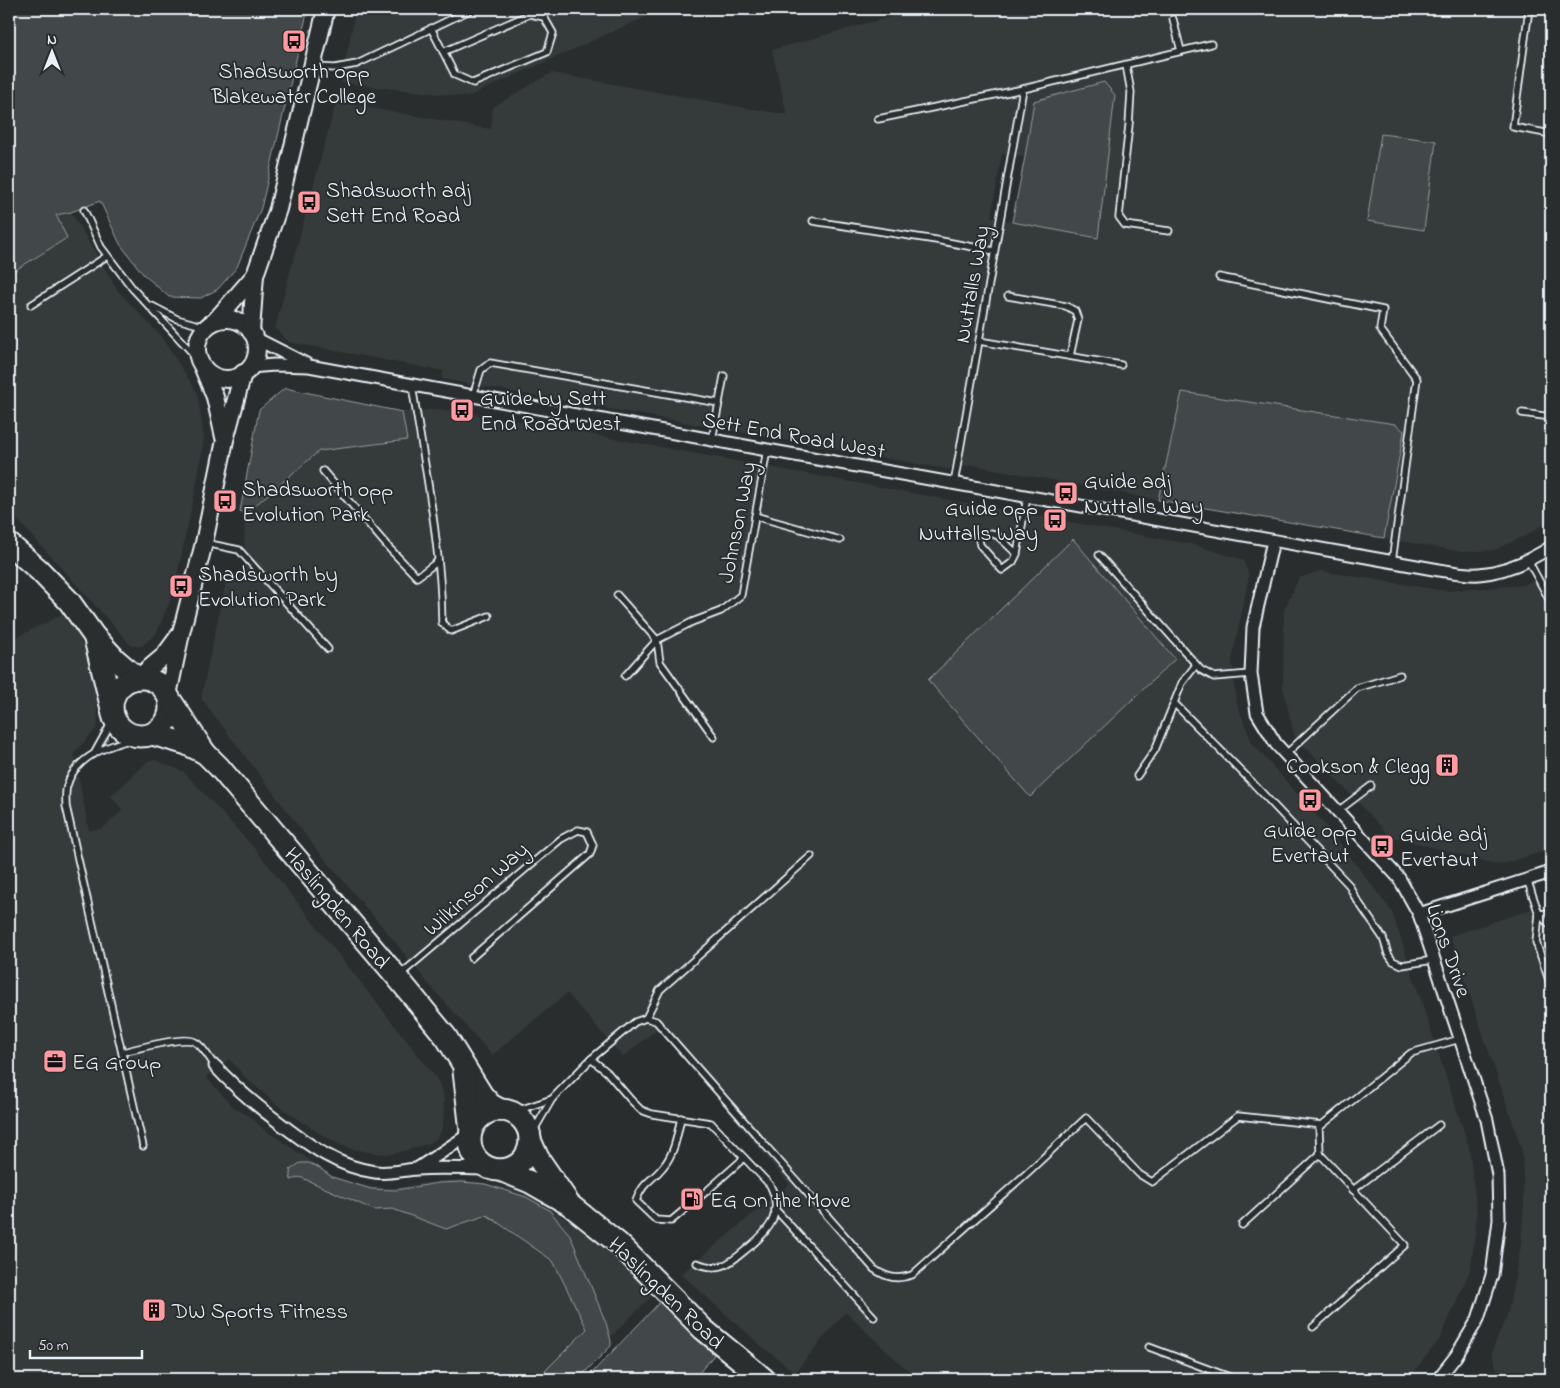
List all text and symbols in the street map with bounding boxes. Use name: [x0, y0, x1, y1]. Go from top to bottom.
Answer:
north arrow: [28, 28, 78, 78]
bus stop icon: Shadsworth opp Blakewater College: [281, 28, 307, 54]
text: N: [47, 30, 57, 51]
place label: Shadsworth opp Blakewater College: [211, 57, 376, 115]
place label: Shadsworth adj Sett End Road: [326, 176, 471, 233]
bus stop icon: Shadsworth adj Sett End Road: [296, 189, 322, 215]
street label: Nuttalls Way: [948, 223, 1001, 346]
place label: Guide by Sett End Road West: [480, 384, 621, 441]
bus stop icon: Guide by Sett End Road West: [449, 397, 475, 423]
street label: Sett End Road West: [700, 405, 888, 469]
street label: Johnson Way: [712, 459, 767, 586]
place label: Guide adj Nuttalls Way: [1084, 467, 1203, 525]
place label: Shadsworth opp Evolution Park: [242, 475, 393, 532]
bus stop icon: Guide adj Nuttalls Way: [1053, 480, 1079, 506]
bus stop icon: Shadsworth opp Evolution Park: [212, 488, 238, 514]
place label: Guide opp Nuttalls Way: [919, 494, 1038, 552]
bus stop icon: Guide opp Nuttalls Way: [1042, 507, 1068, 533]
place label: Shadsworth by Evolution Park: [198, 560, 338, 617]
bus stop icon: Shadsworth by Evolution Park: [168, 573, 194, 599]
place label: Cookson & Clegg: [1286, 752, 1430, 785]
building icon: Cookson & Clegg: [1434, 752, 1460, 778]
bus stop icon: Guide opp Evertaut: [1297, 787, 1323, 813]
place label: Guide opp Evertaut: [1263, 816, 1357, 873]
place label: Guide adj Evertaut: [1400, 820, 1487, 877]
bus stop icon: Guide adj Evertaut: [1369, 833, 1395, 859]
street label: Wilkinson Way: [417, 835, 537, 946]
street label: Haslingden Road: [274, 841, 396, 978]
street label: Lions Drive: [1416, 900, 1478, 1002]
office icon: EG Group: [42, 1048, 68, 1074]
place label: EG Group: [72, 1048, 161, 1080]
fuel station icon: EG On the Move: [679, 1186, 705, 1212]
place label: EG On the Move: [710, 1186, 851, 1218]
street label: Haslingden Road: [599, 1230, 730, 1359]
building icon: DW Sports Fitness: [141, 1297, 167, 1323]
place label: DW Sports Fitness: [171, 1297, 348, 1329]
scale bar: [30, 1328, 142, 1360]
text: 50 m: [38, 1335, 69, 1357]

